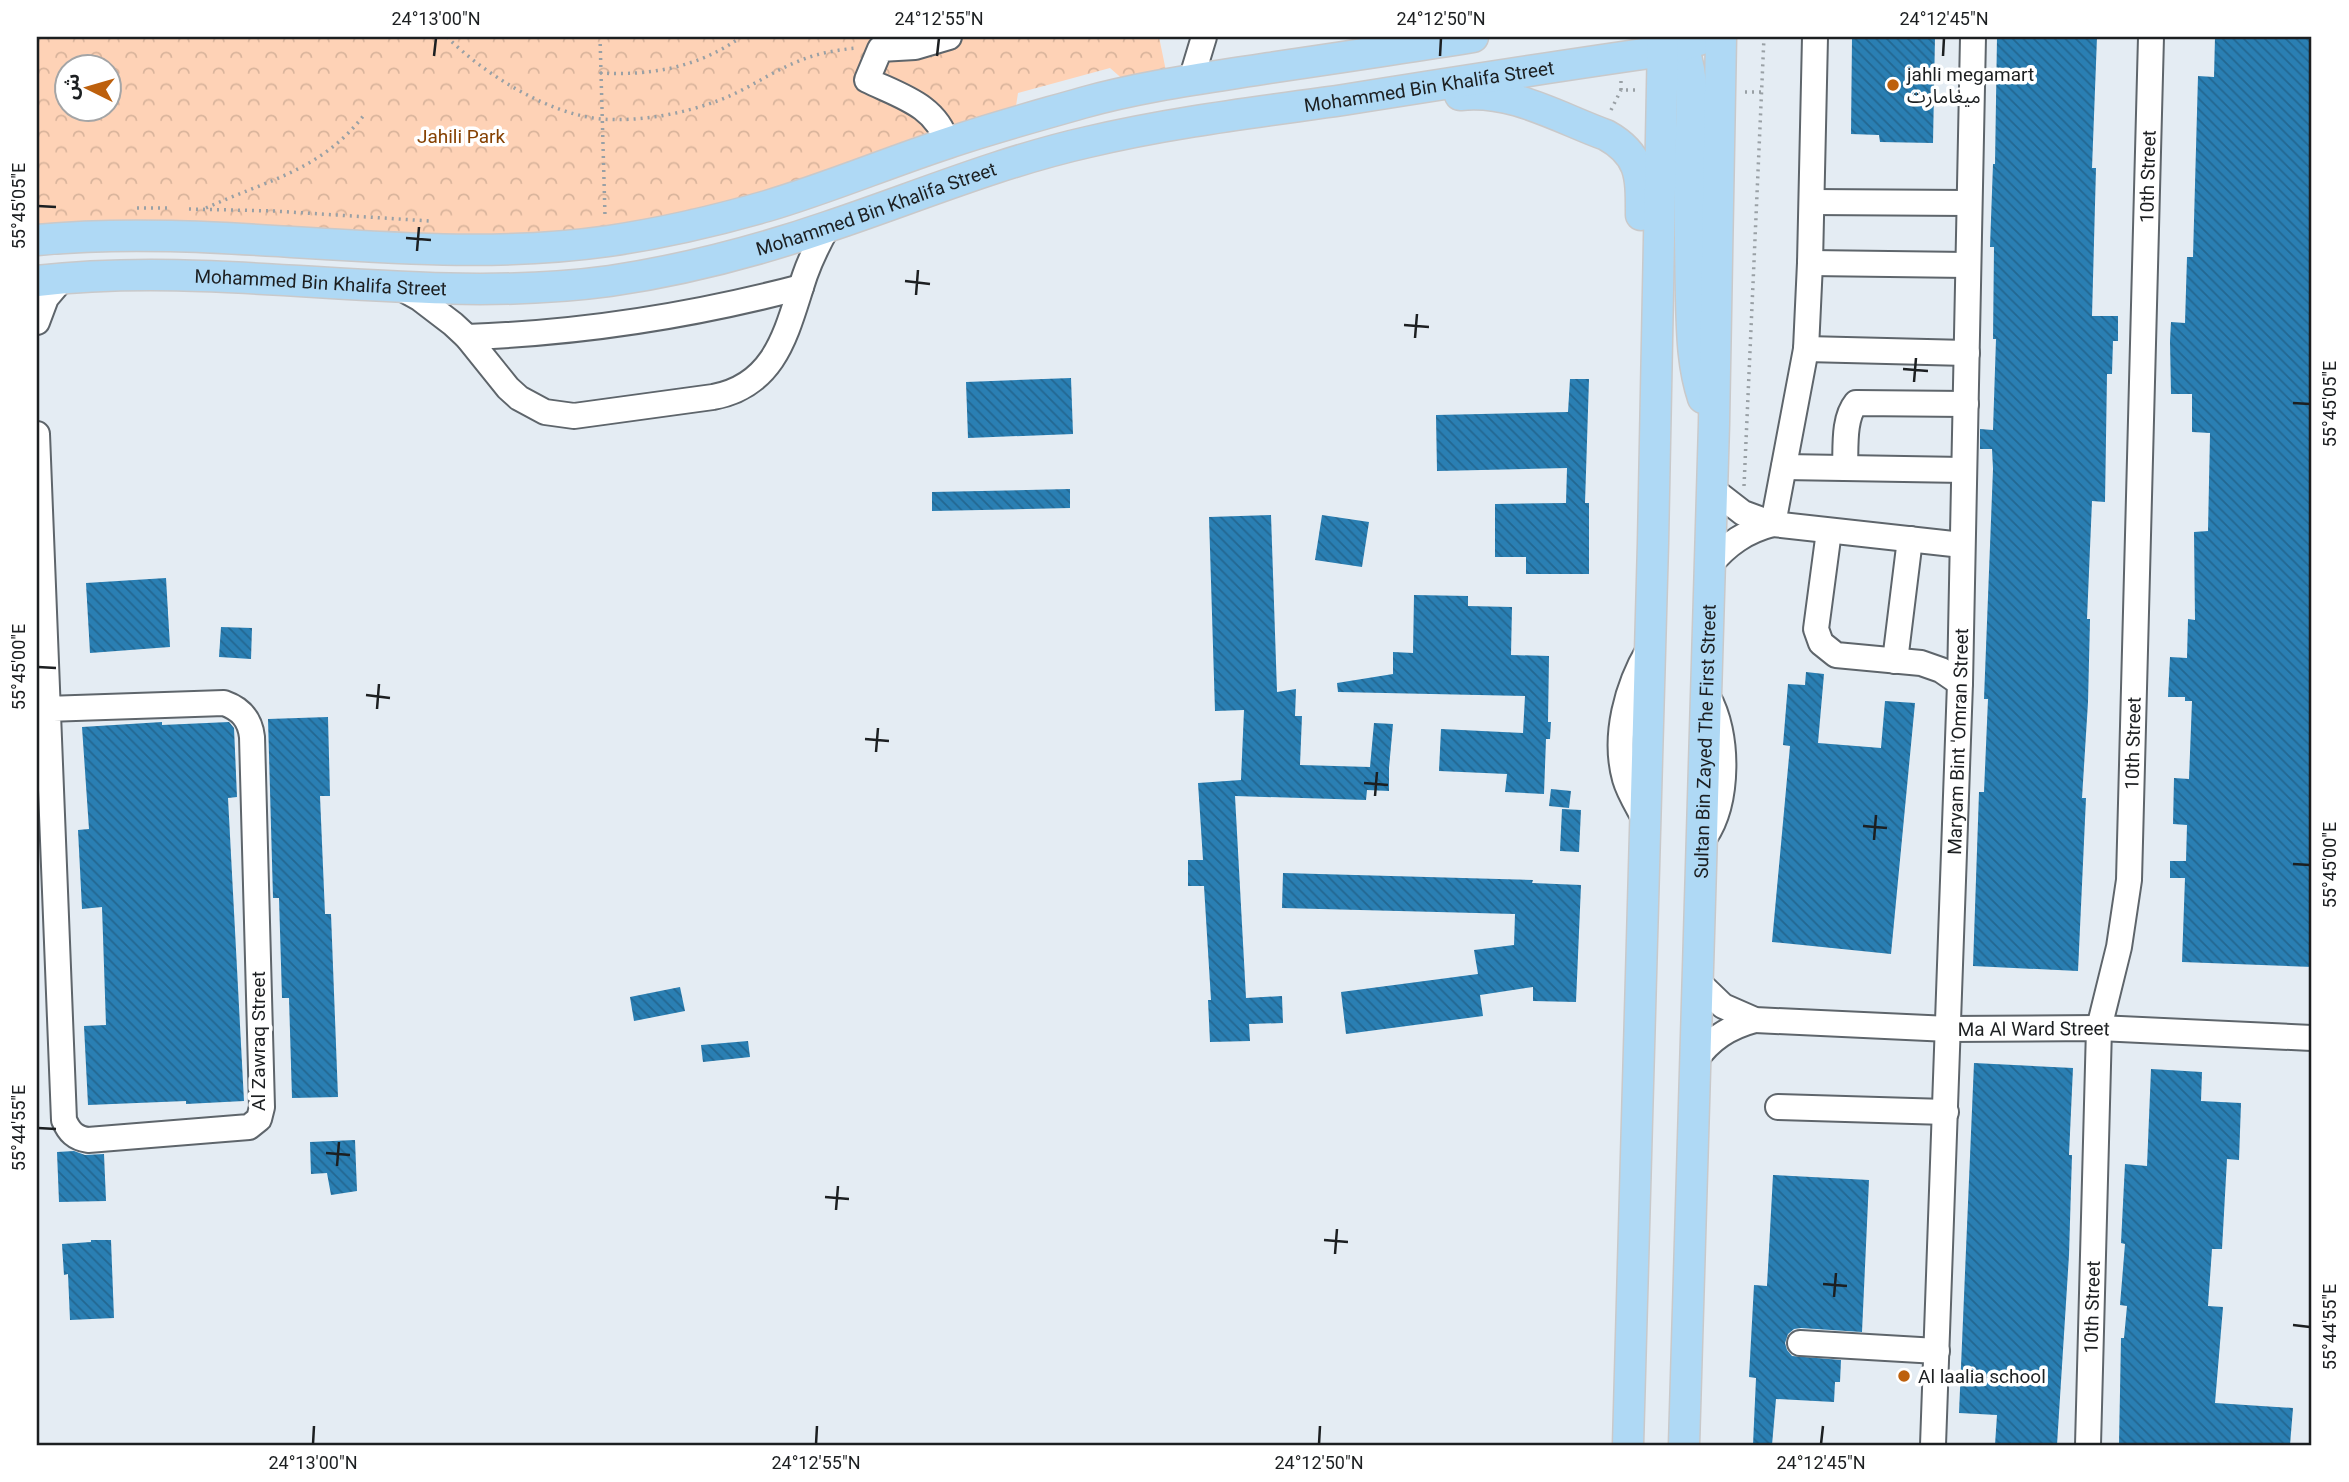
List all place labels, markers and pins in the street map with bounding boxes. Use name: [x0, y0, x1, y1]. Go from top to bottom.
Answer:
place label: jahli megamart ميغامارت: [1906, 63, 2034, 108]
marker: jahli megamart ميغامارت: [1885, 77, 1901, 93]
place label: Al laalia school: [1918, 1365, 2046, 1388]
marker: Al laalia school: [1896, 1368, 1912, 1384]

